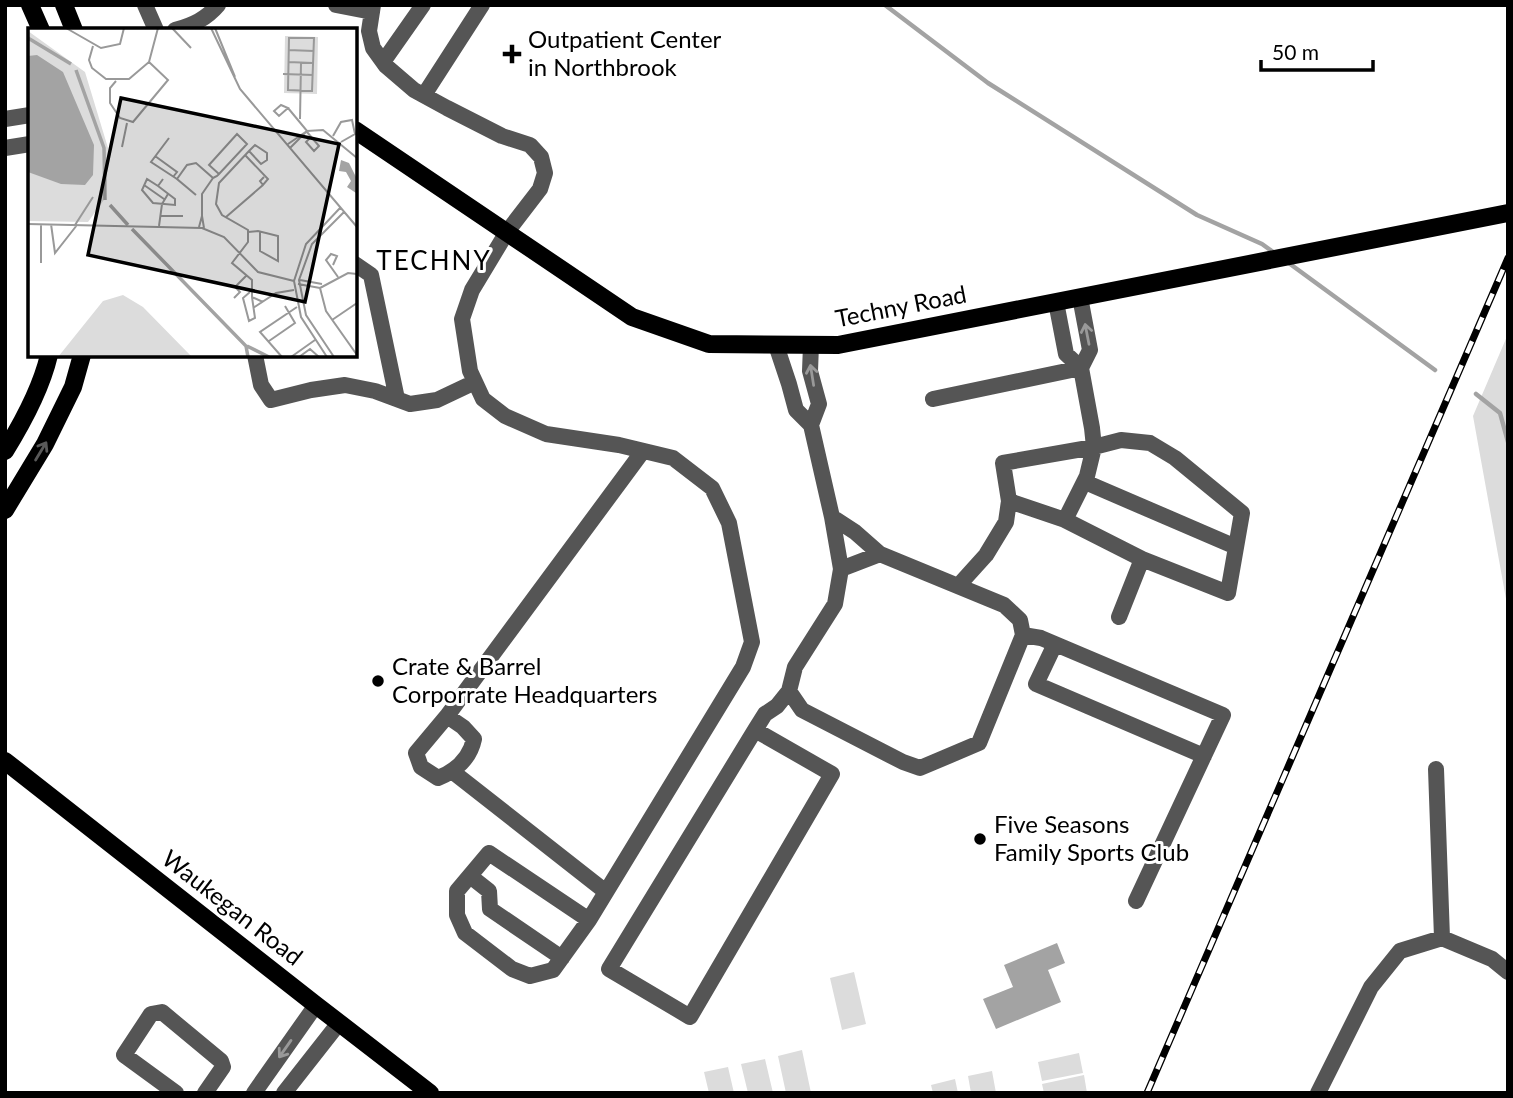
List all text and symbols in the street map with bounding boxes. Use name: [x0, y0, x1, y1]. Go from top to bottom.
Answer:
place label: Outpatient Center in Northbrook: [528, 24, 722, 81]
inset map: [28, 28, 357, 357]
scale bar: [1261, 28, 1373, 72]
text: 50 m: [1272, 39, 1319, 64]
marker: Outpatient Center in Northbrook: [502, 44, 522, 64]
district label: TECHNY: [376, 244, 492, 276]
street label: Techny Road: [833, 279, 969, 332]
one-way arrow: [1079, 323, 1093, 345]
one-way arrow: [805, 364, 818, 387]
one-way arrow: [34, 442, 48, 462]
place label: Crate & Barrel Corporrate Headquarters: [392, 651, 657, 708]
marker: Crate & Barrel Corporrate Headquarters: [370, 673, 386, 689]
place label: Five Seasons Family Sports Club: [994, 809, 1189, 866]
marker: Five Seasons Family Sports Club: [972, 831, 988, 847]
street label: Waukegan Road: [157, 843, 309, 971]
one-way arrow: [278, 1039, 292, 1058]

